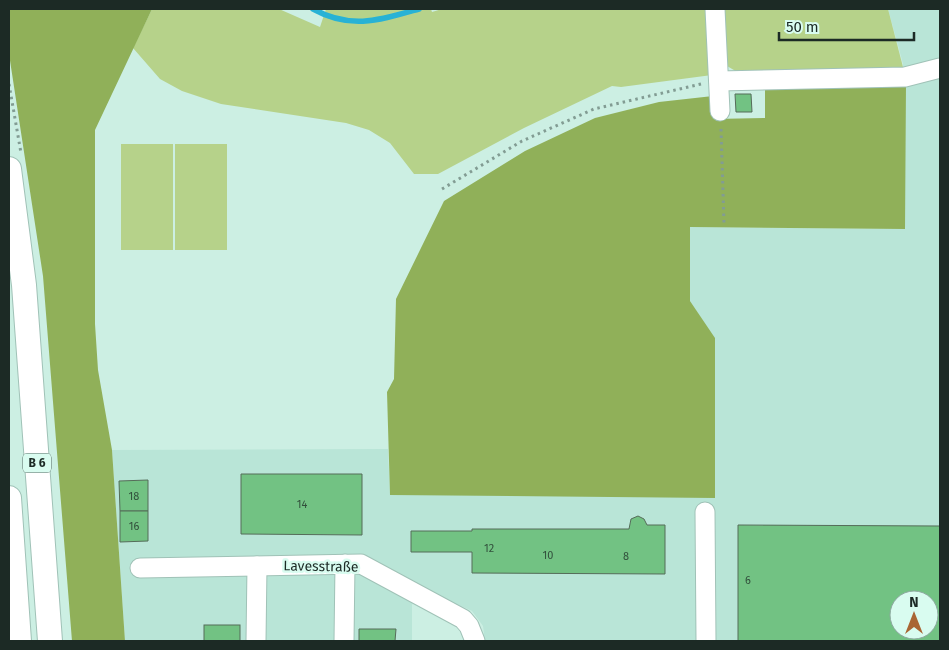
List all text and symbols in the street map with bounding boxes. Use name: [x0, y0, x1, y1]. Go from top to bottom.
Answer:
scale bar: [779, 10, 914, 42]
text: 50 m: [786, 18, 819, 36]
road number: B 6: [23, 453, 51, 472]
house number: 18: [129, 490, 139, 503]
house number: 14: [297, 498, 307, 511]
house number: 16: [129, 520, 139, 533]
house number: 12: [484, 542, 494, 555]
house number: 10: [543, 549, 553, 562]
house number: 8: [623, 550, 629, 563]
street label: Lavesstraße: [283, 557, 359, 576]
house number: 6: [745, 574, 751, 587]
north arrow: [889, 590, 939, 640]
text: N: [909, 594, 919, 611]

